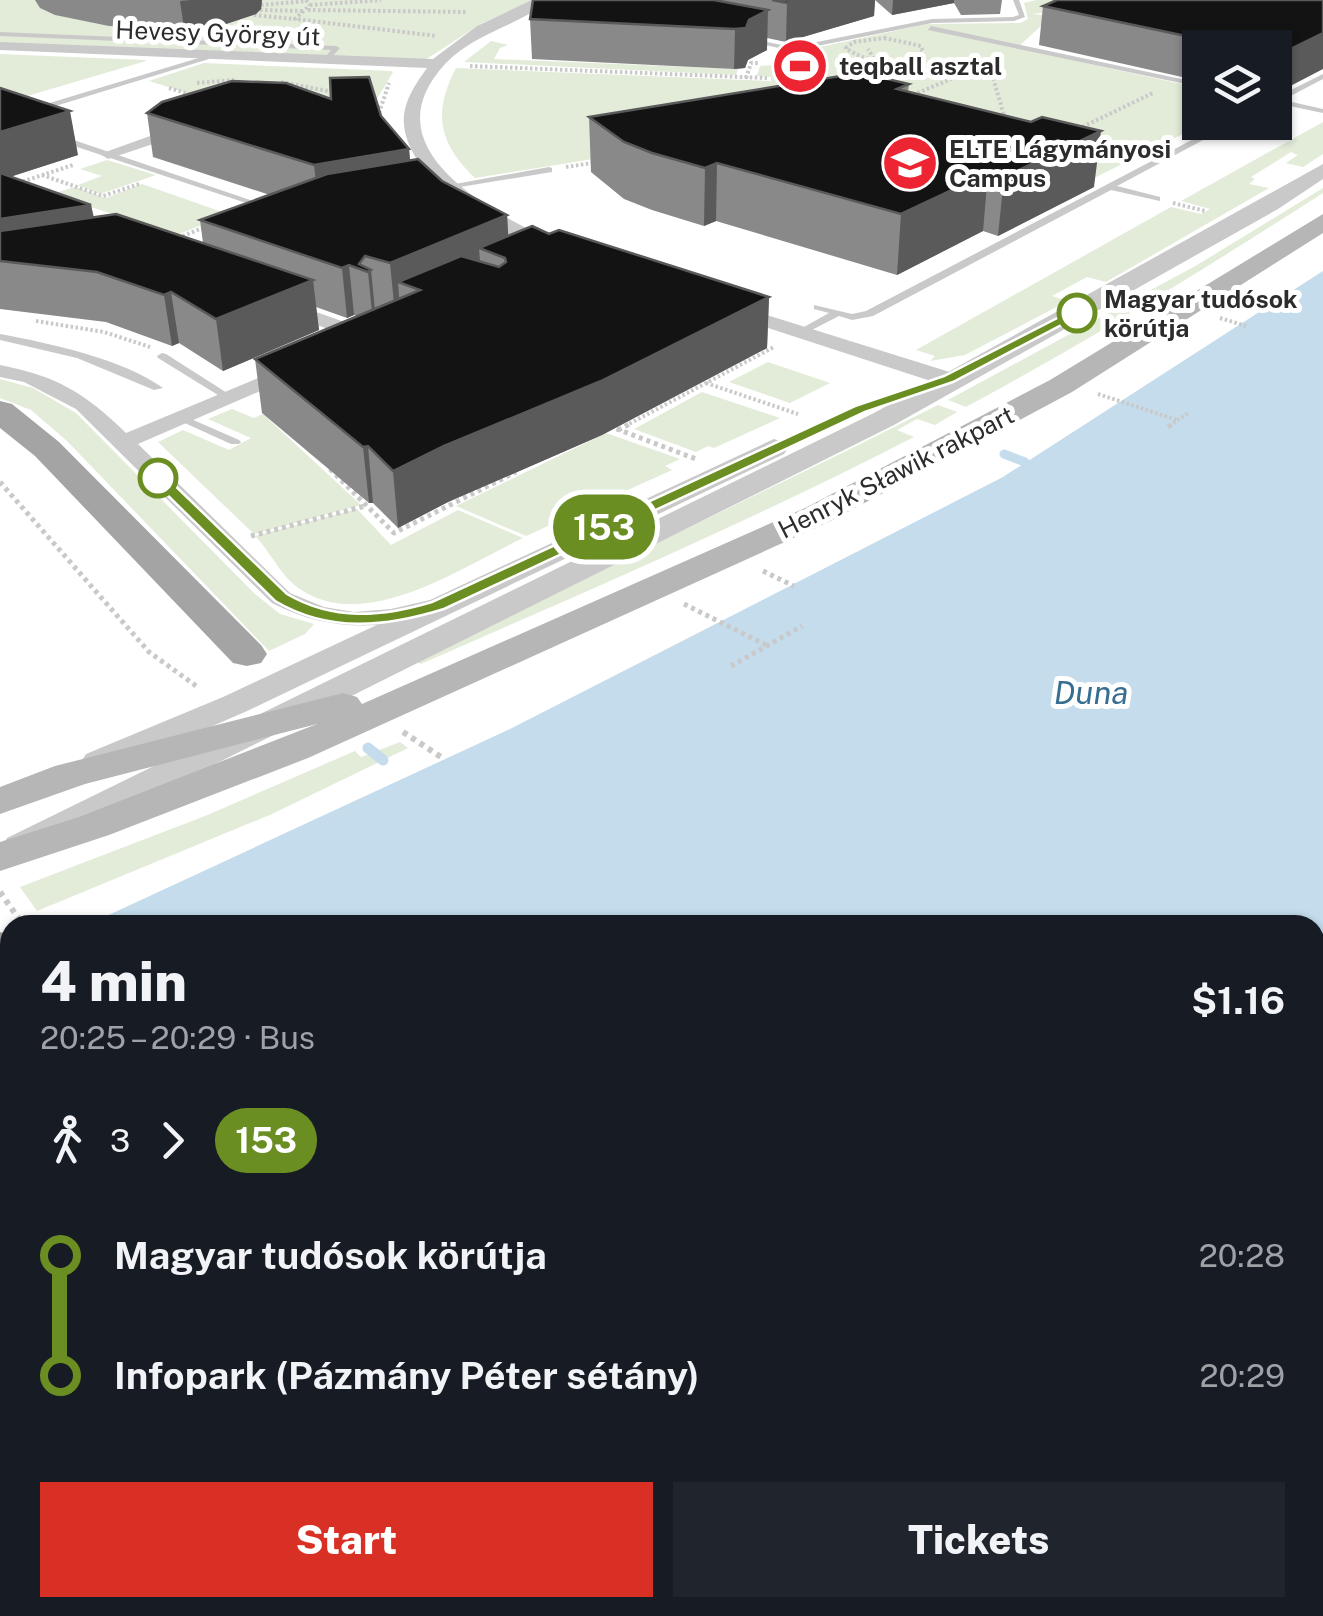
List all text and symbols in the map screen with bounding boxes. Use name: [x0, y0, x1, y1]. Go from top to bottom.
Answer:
street label: Hevesy György út: [115, 14, 321, 52]
map controls: [1182, 30, 1292, 140]
button: layers: [1182, 30, 1292, 140]
sports icon: teqball asztal: [770, 36, 830, 96]
place label: teqball asztal: [839, 51, 1002, 81]
school or university icon: ELTE Lágymányosi Campus: [880, 133, 940, 193]
place label: ELTE Lágymányosi Campus: [949, 134, 1171, 193]
place label: Magyar tudósok körútja: [1104, 284, 1298, 343]
marker: Magyar tudósok körútja: [1058, 294, 1096, 332]
street label: Henryk Sławik rakpart: [773, 399, 1019, 545]
unlabelled marker: [139, 459, 177, 497]
line badge: 153: [546, 494, 662, 560]
text: 153: [573, 507, 635, 548]
water label: Duna: [1054, 674, 1128, 711]
text: 4 min: [40, 949, 187, 1013]
text: $1.16: [1191, 978, 1285, 1023]
text: 20:25 – 20:29 · Bus: [40, 1019, 315, 1056]
icon: walk: [40, 1113, 95, 1168]
icon: forward: [145, 1113, 200, 1168]
text: 153: [235, 1120, 297, 1161]
text: 3: [110, 1122, 130, 1159]
text: Magyar tudósok körútja: [114, 1233, 547, 1278]
text: 20:28: [1199, 1237, 1285, 1274]
text: Infopark (Pázmány Péter sétány): [114, 1353, 699, 1398]
text: 20:29: [1199, 1357, 1285, 1394]
button: Start: [40, 1482, 653, 1597]
button: Tickets: [673, 1482, 1285, 1597]

